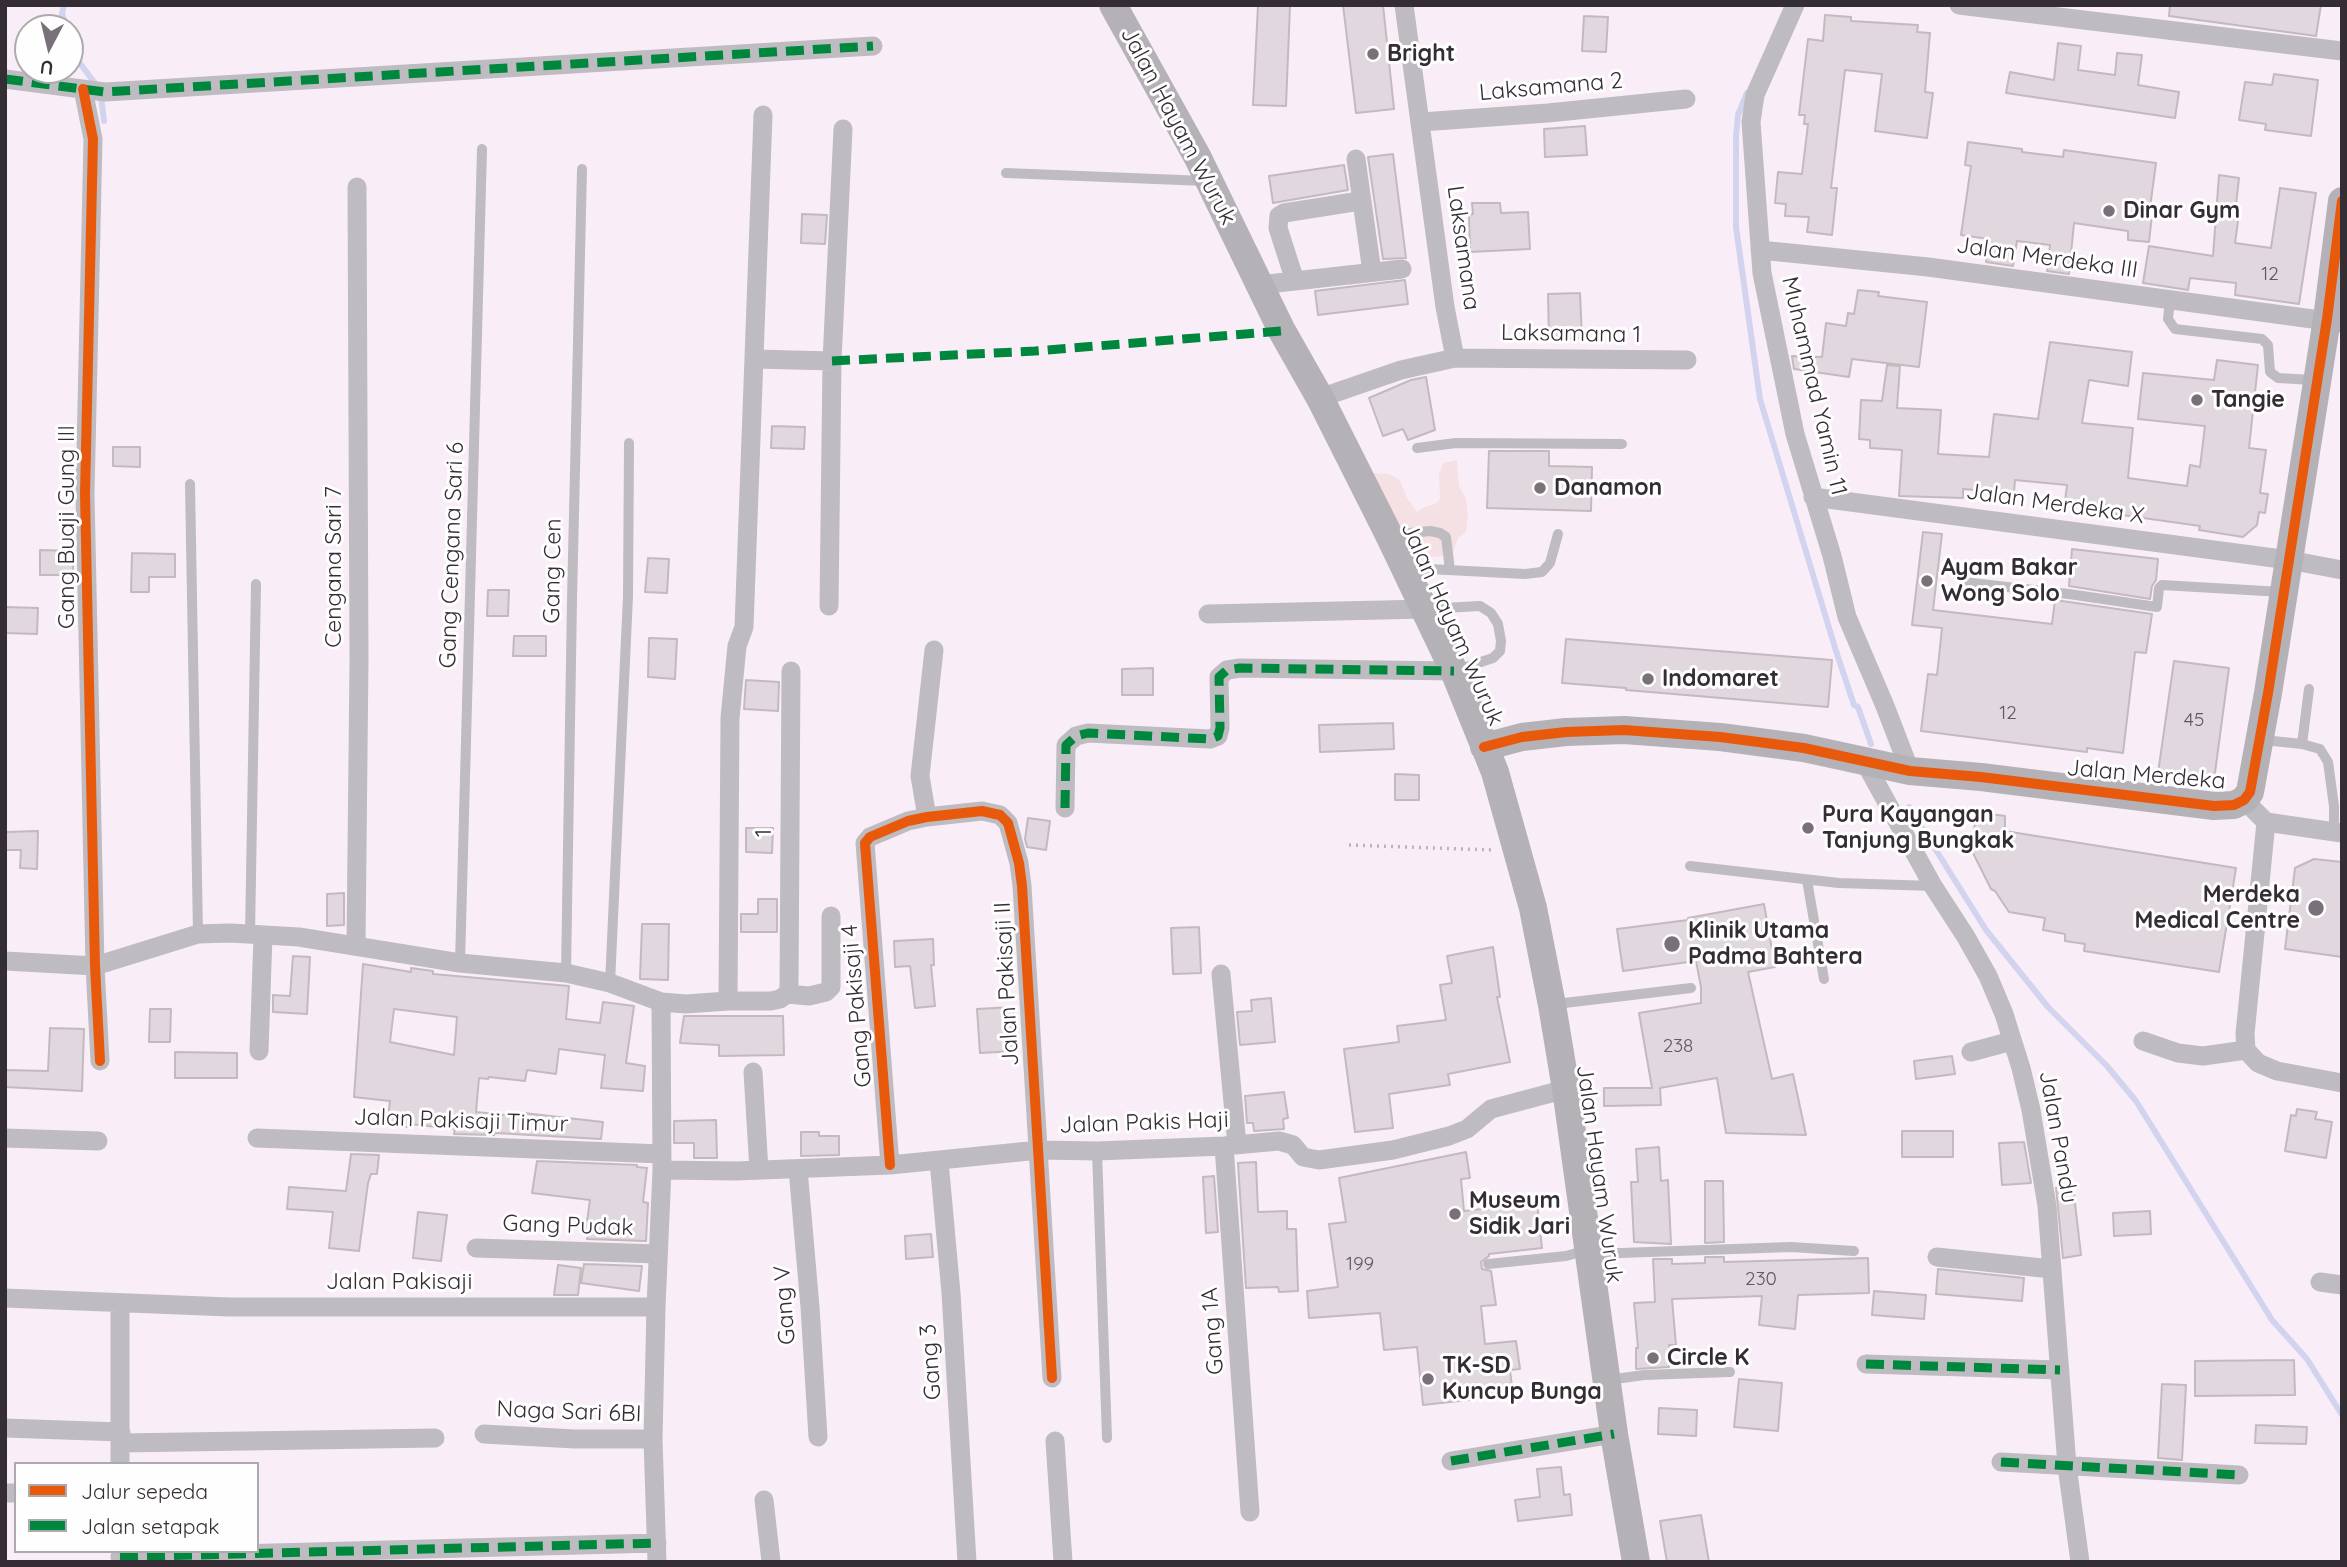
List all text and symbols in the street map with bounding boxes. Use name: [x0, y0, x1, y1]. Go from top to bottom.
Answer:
north arrow: [14, 14, 84, 84]
street label: Jalan Hayam Wuruk: [1114, 22, 1242, 230]
place label: Bright: [1387, 40, 1455, 68]
marker: Bright: [1365, 46, 1381, 62]
text: U: [39, 55, 55, 81]
street label: Laksamana 2: [1478, 67, 1624, 107]
street label: Laksamana: [1441, 184, 1485, 312]
place label: Dinar Gym: [2123, 197, 2240, 225]
marker: Dinar Gym: [2101, 203, 2117, 219]
street label: Jalan Merdeka III: [1955, 232, 2139, 284]
house number: 12: [2261, 263, 2279, 285]
street label: Muhammad Yamin 11: [1775, 274, 1853, 498]
street label: Laksamana 1: [1501, 319, 1641, 349]
place label: Tangie: [2211, 386, 2285, 414]
marker: Tangie: [2189, 392, 2205, 408]
street label: Gang Buaji Gung III: [53, 425, 81, 629]
street label: Gang Cengana Sari 6: [434, 441, 470, 669]
place label: Danamon: [1554, 474, 1662, 502]
street label: Jalan Merdeka X: [1964, 478, 2146, 530]
marker: Danamon: [1532, 480, 1548, 496]
street label: Cengana Sari 7: [320, 486, 348, 648]
street label: Gang Cen: [538, 518, 568, 624]
street label: Jalan Hayam Wuruk: [1395, 518, 1509, 730]
place label: Ayam Bakar Wong Solo: [1941, 554, 2078, 608]
marker: Ayam Bakar Wong Solo: [1919, 573, 1935, 589]
place label: Indomaret: [1662, 665, 1779, 693]
marker: Indomaret: [1640, 671, 1656, 687]
house number: 12: [1999, 702, 2017, 724]
house number: 45: [2184, 709, 2204, 731]
street label: Jalan Merdeka: [2065, 754, 2227, 796]
place label: Pura Kayangan Tanjung Bungkak: [1822, 801, 2014, 855]
marker: Pura Kayangan Tanjung Bungkak: [1800, 820, 1816, 836]
street label: 1: [750, 829, 778, 837]
place label: Merdeka Medical Centre: [2135, 881, 2300, 935]
marker: Merdeka Medical Centre: [2306, 898, 2326, 918]
street label: Jalan Pakisaji II: [989, 901, 1025, 1067]
place label: Klinik Utama Padma Bahtera: [1688, 917, 1863, 971]
street label: Gang Pakisaji 4: [836, 923, 878, 1089]
marker: Klinik Utama Padma Bahtera: [1662, 934, 1682, 954]
house number: 238: [1663, 1035, 1693, 1057]
street label: Jalan Hayam Wuruk: [1570, 1063, 1628, 1285]
street label: Jalan Pandu: [2033, 1069, 2083, 1205]
street label: Jalan Pakisaji Timur: [353, 1103, 569, 1139]
street label: Jalan Pakis Haji: [1059, 1106, 1229, 1140]
place label: Museum Sidik Jari: [1469, 1187, 1570, 1241]
marker: Museum Sidik Jari: [1447, 1206, 1463, 1222]
street label: Gang Pudak: [502, 1210, 634, 1242]
house number: 199: [1346, 1253, 1374, 1275]
street label: Gang V: [768, 1264, 802, 1346]
street label: Jalan Pakisaji: [326, 1268, 472, 1296]
house number: 230: [1745, 1268, 1777, 1290]
street label: Gang 1A: [1196, 1286, 1230, 1376]
street label: Gang 3: [915, 1323, 947, 1401]
place label: Circle K: [1667, 1344, 1749, 1372]
marker: Circle K: [1645, 1350, 1661, 1366]
place label: TK-SD Kuncup Bunga: [1442, 1352, 1602, 1406]
marker: TK-SD Kuncup Bunga: [1420, 1371, 1436, 1387]
street label: Naga Sari 6BI: [496, 1396, 642, 1428]
legend: [14, 1462, 259, 1553]
text: Jalur sepeda: [81, 1478, 208, 1504]
text: Jalan setapak: [81, 1513, 219, 1539]

